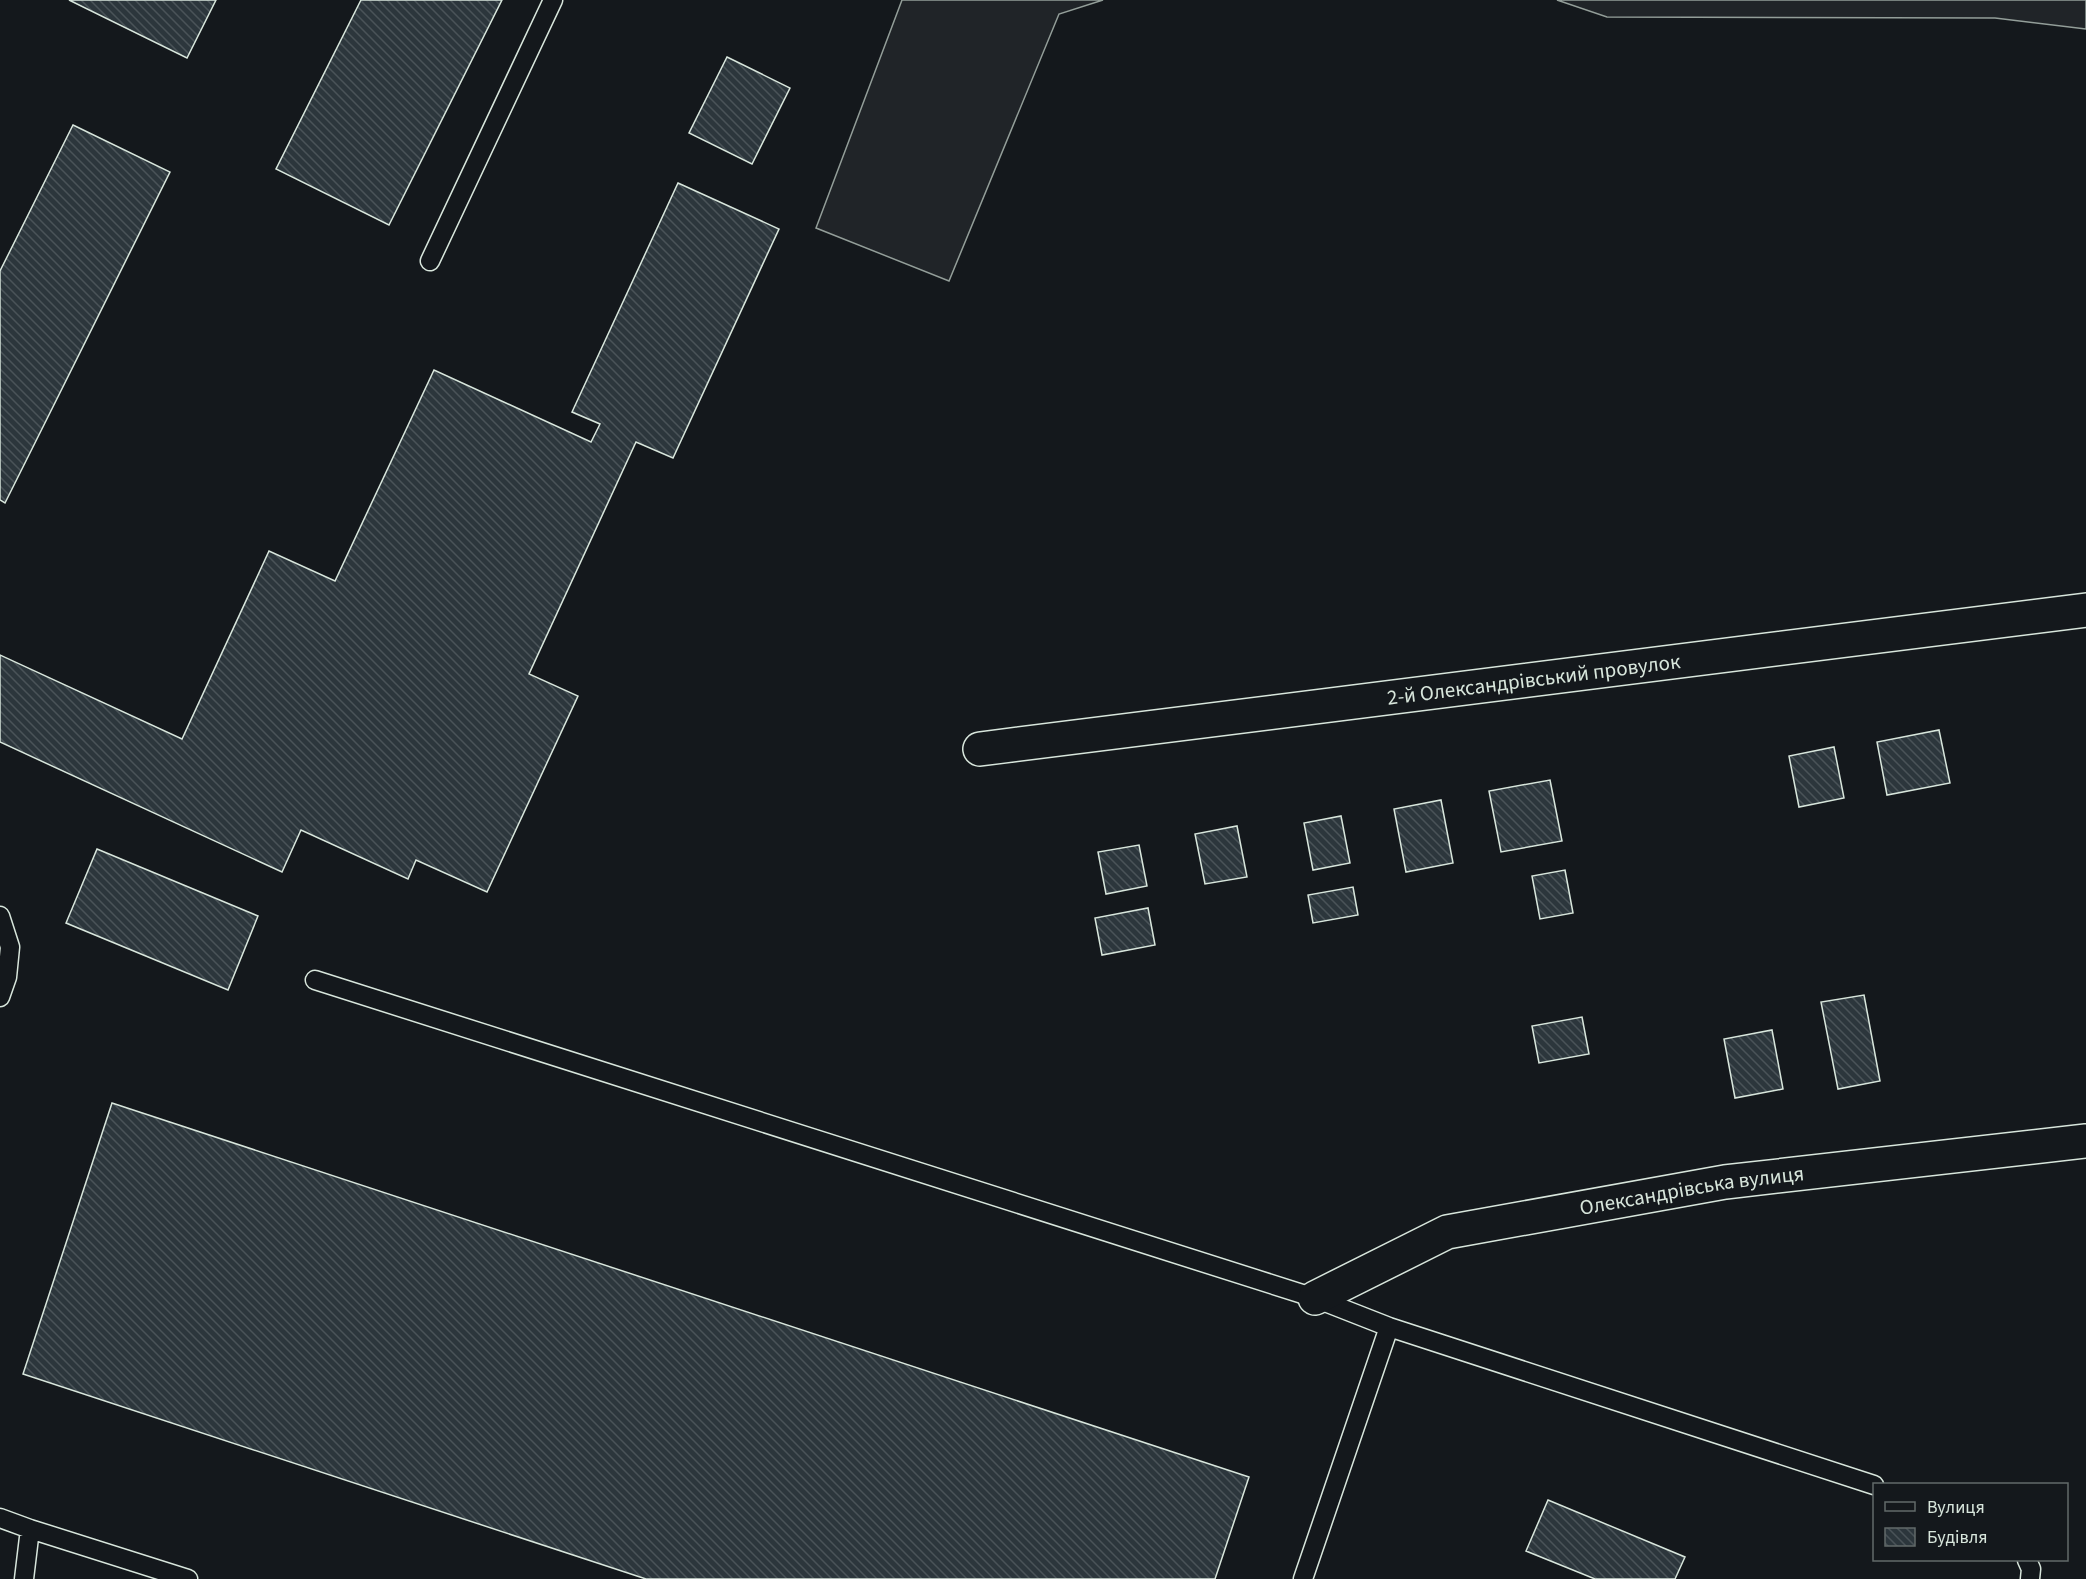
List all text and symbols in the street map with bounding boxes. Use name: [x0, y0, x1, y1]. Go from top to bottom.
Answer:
street label: 2-й Олександрівський провулок: [1385, 646, 1683, 713]
street label: Олександрівська вулиця: [1577, 1158, 1806, 1223]
legend: [1873, 1483, 2068, 1561]
text: Вулиця: [1927, 1495, 1985, 1520]
text: Будівля: [1927, 1525, 1987, 1550]

